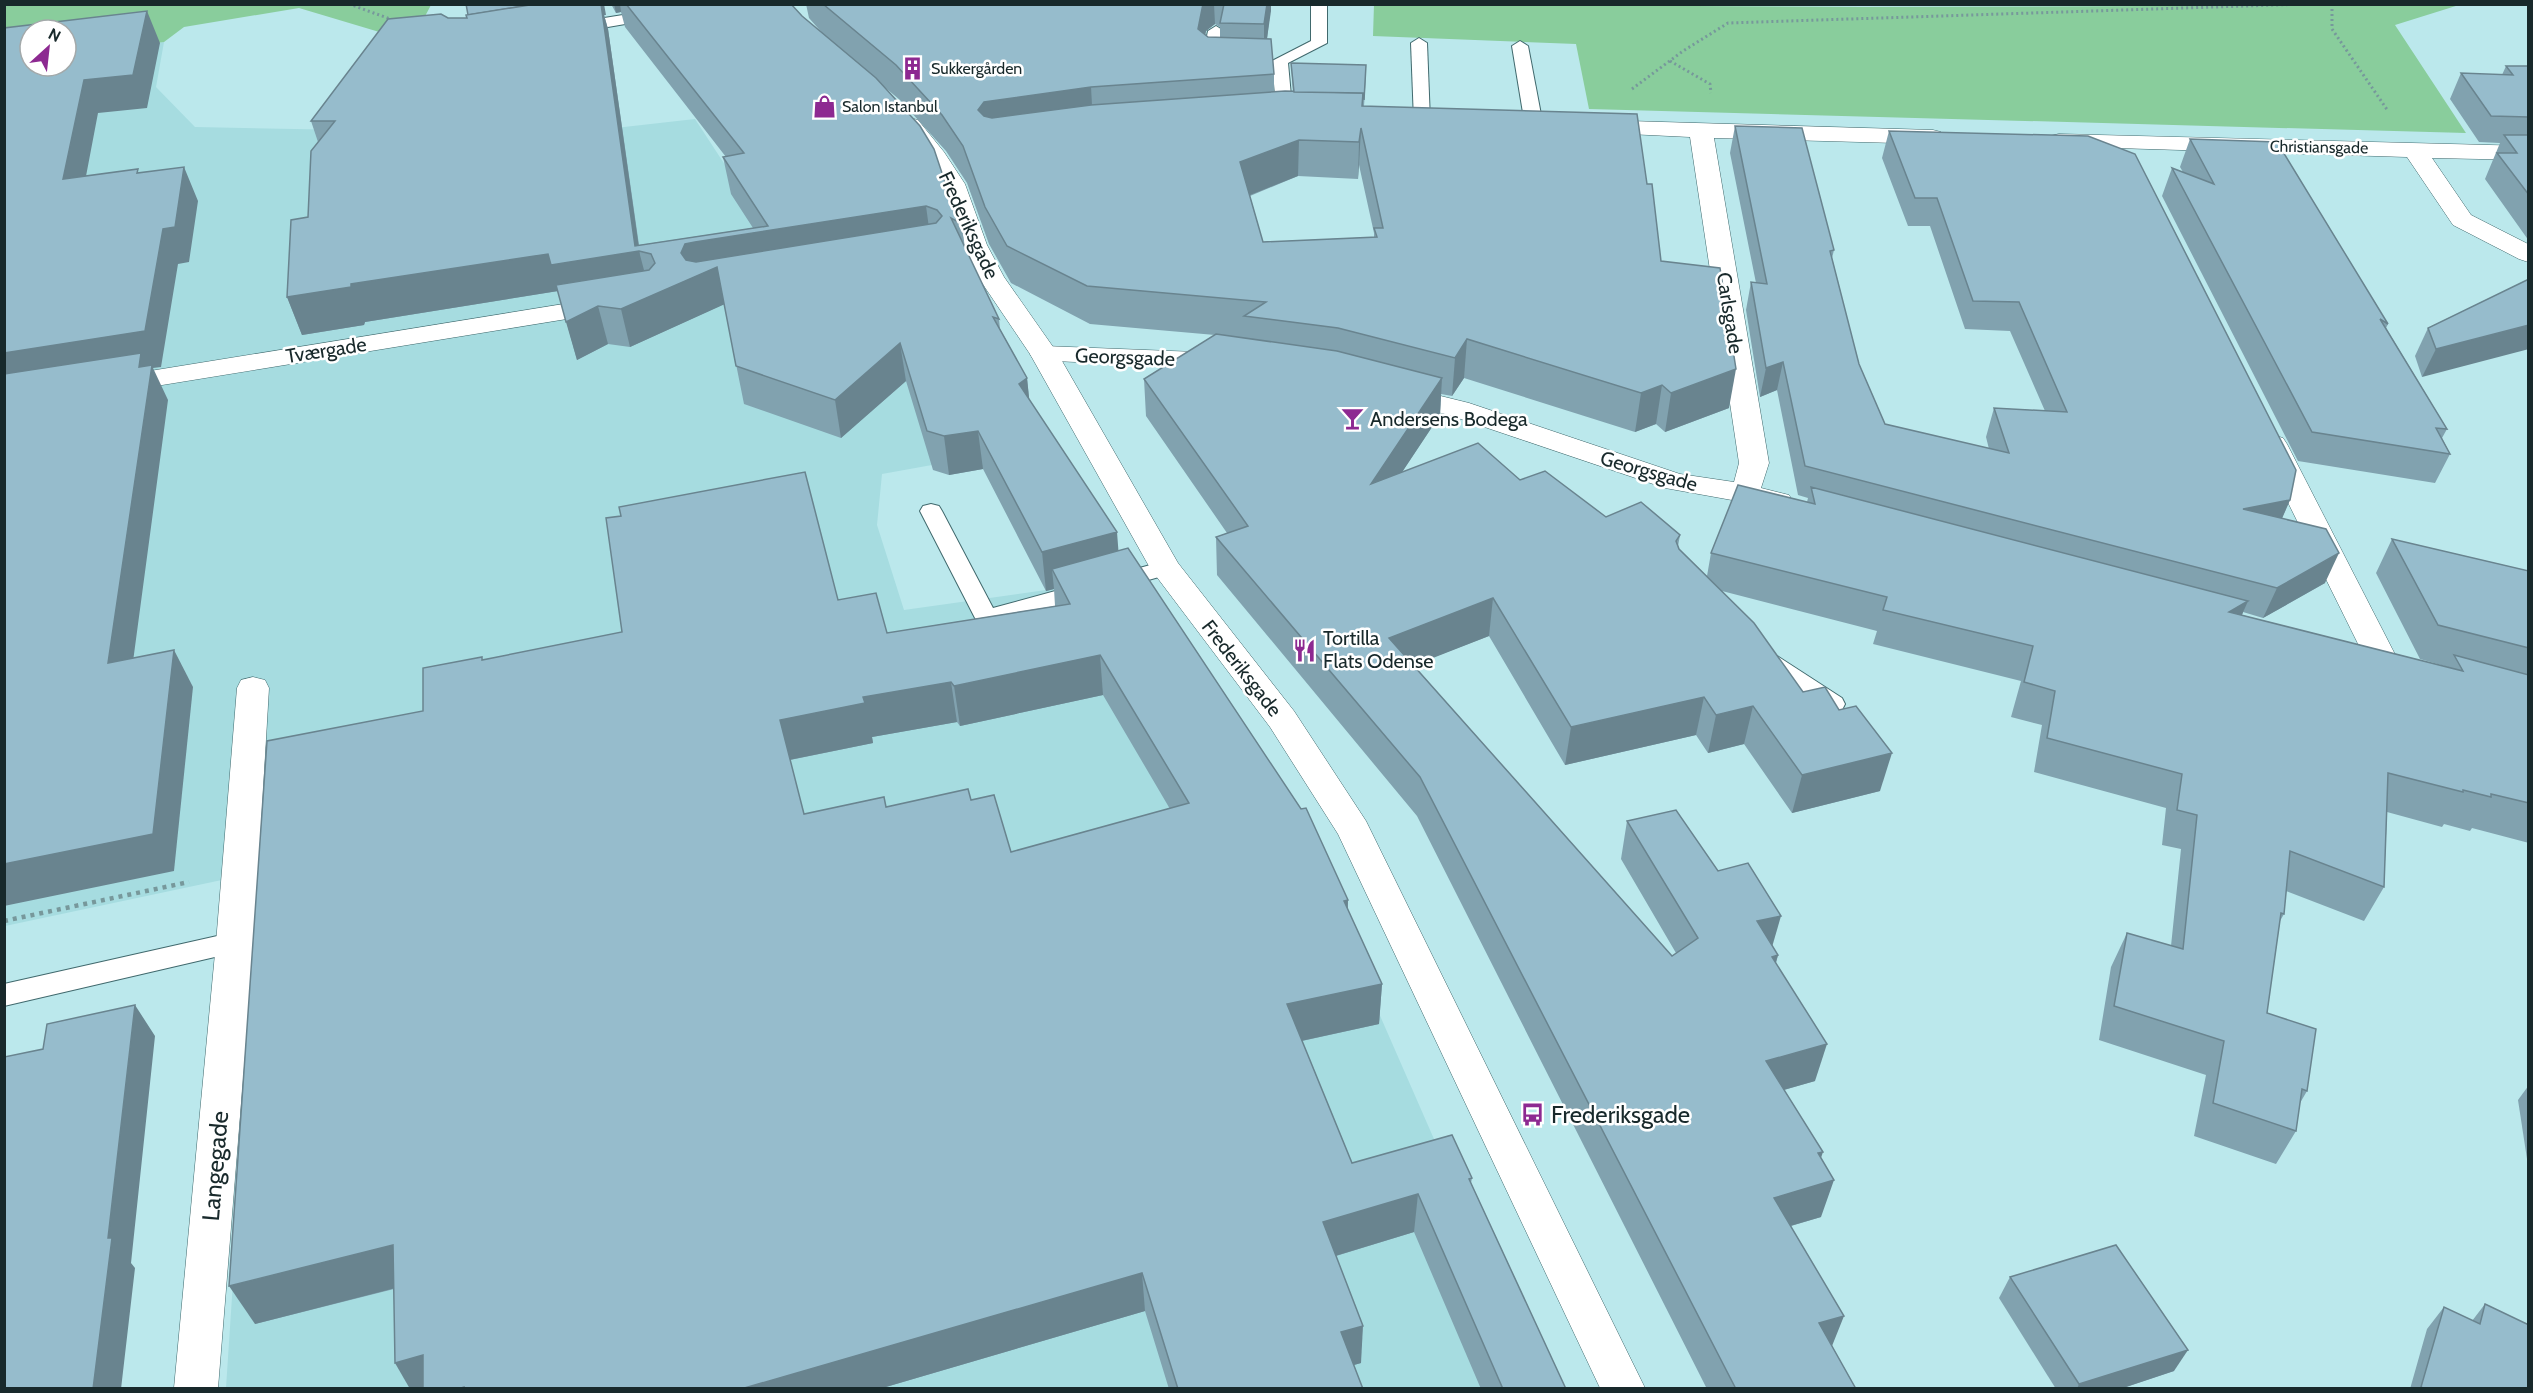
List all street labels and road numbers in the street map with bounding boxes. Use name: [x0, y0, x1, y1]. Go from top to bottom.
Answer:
street label: Christiansgade: [2270, 137, 2368, 157]
street label: Frederiksgade: [934, 167, 1004, 283]
street label: Carlsgade: [1712, 271, 1748, 355]
street label: Tværgade: [284, 332, 368, 368]
street label: Georgsgade: [1075, 343, 1175, 371]
street label: Georgsgade: [1598, 446, 1700, 496]
street label: Frederiksgade: [1197, 615, 1287, 721]
street label: Langegade: [196, 1110, 234, 1222]

